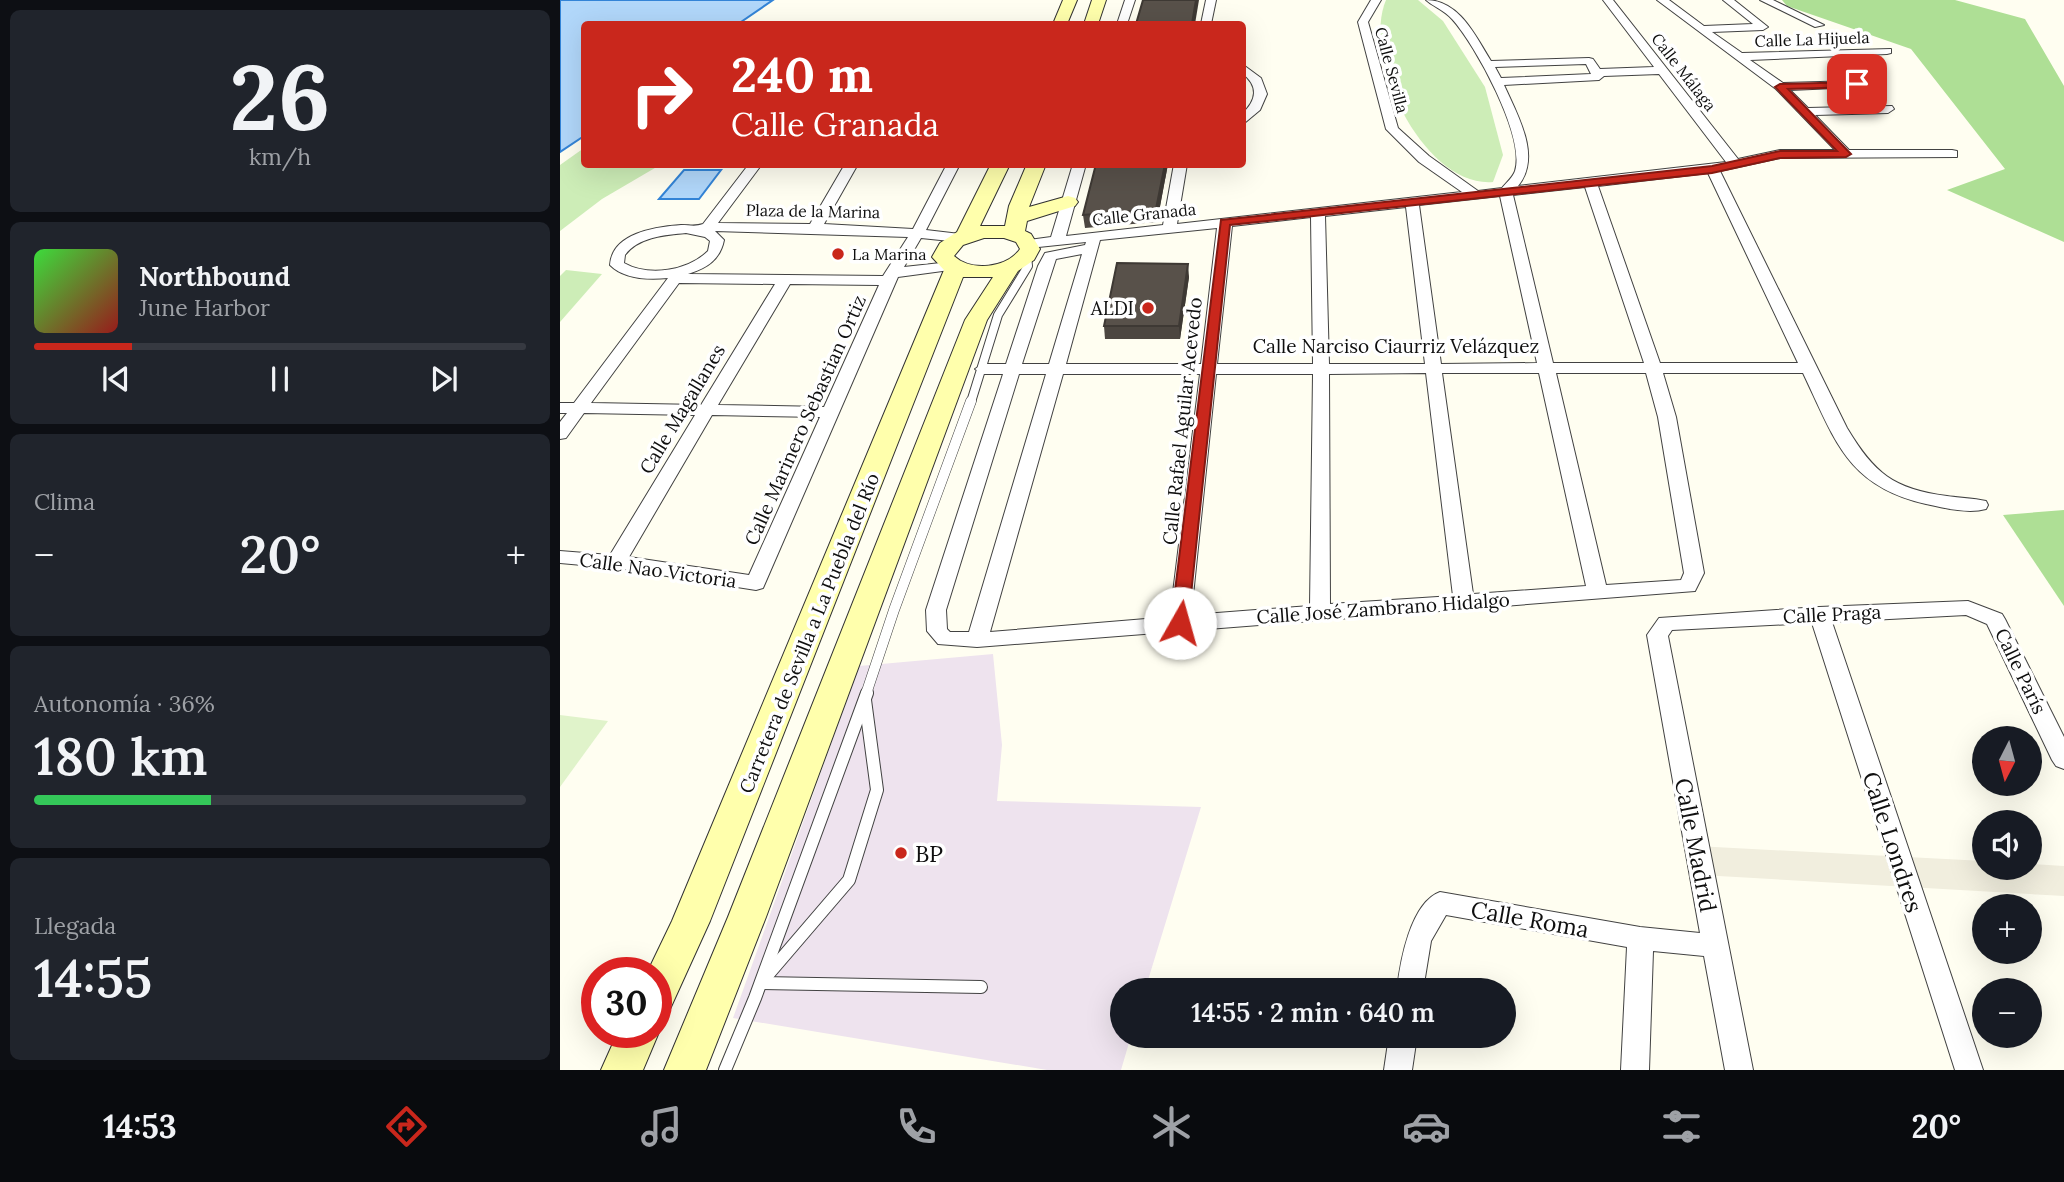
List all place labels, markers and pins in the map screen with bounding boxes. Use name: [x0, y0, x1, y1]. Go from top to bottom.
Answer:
pin: [1827, 54, 1887, 114]
place label: La Marina: [852, 244, 926, 264]
marker: La Marina: [830, 246, 846, 262]
place label: ALDI: [1090, 296, 1134, 320]
marker: ALDI: [1140, 300, 1156, 316]
place label: BP: [915, 839, 943, 868]
marker: BP: [893, 845, 909, 861]

